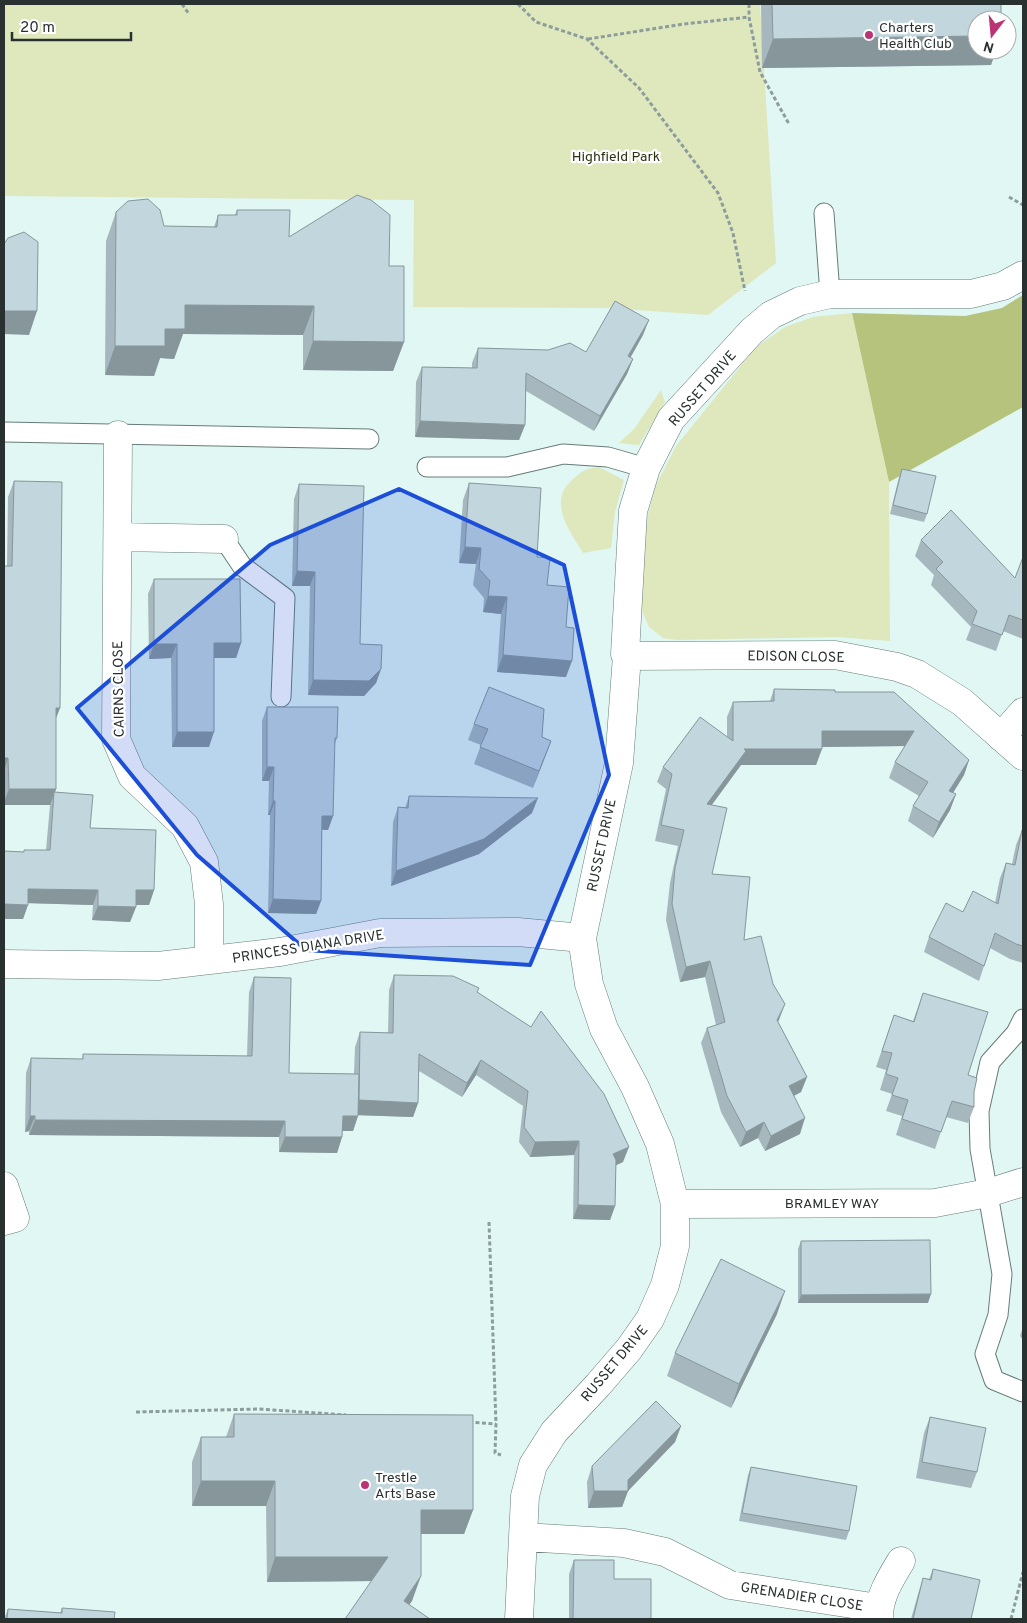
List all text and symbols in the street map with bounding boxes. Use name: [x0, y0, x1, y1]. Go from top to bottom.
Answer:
scale bar: [12, 10, 131, 42]
north arrow: [967, 10, 1017, 60]
text: 20 m: [20, 19, 55, 38]
place label: Charters Health Club: [879, 20, 952, 53]
marker: Charters Health Club: [863, 29, 875, 41]
text: N: [982, 36, 996, 56]
park label: Highfield Park: [572, 149, 660, 166]
street label: RUSSET DRIVE: [666, 348, 741, 430]
street label: CAIRNS CLOSE: [110, 641, 129, 737]
street label: EDISON CLOSE: [747, 648, 845, 667]
street label: RUSSET DRIVE: [584, 797, 621, 893]
street label: PRINCESS DIANA DRIVE: [231, 927, 385, 968]
street label: BRAMLEY WAY: [785, 1196, 879, 1213]
street label: RUSSET DRIVE: [578, 1322, 652, 1406]
place label: Trestle Arts Base: [375, 1470, 436, 1503]
marker: Trestle Arts Base: [359, 1479, 371, 1491]
street label: GRENADIER CLOSE: [739, 1579, 864, 1616]

